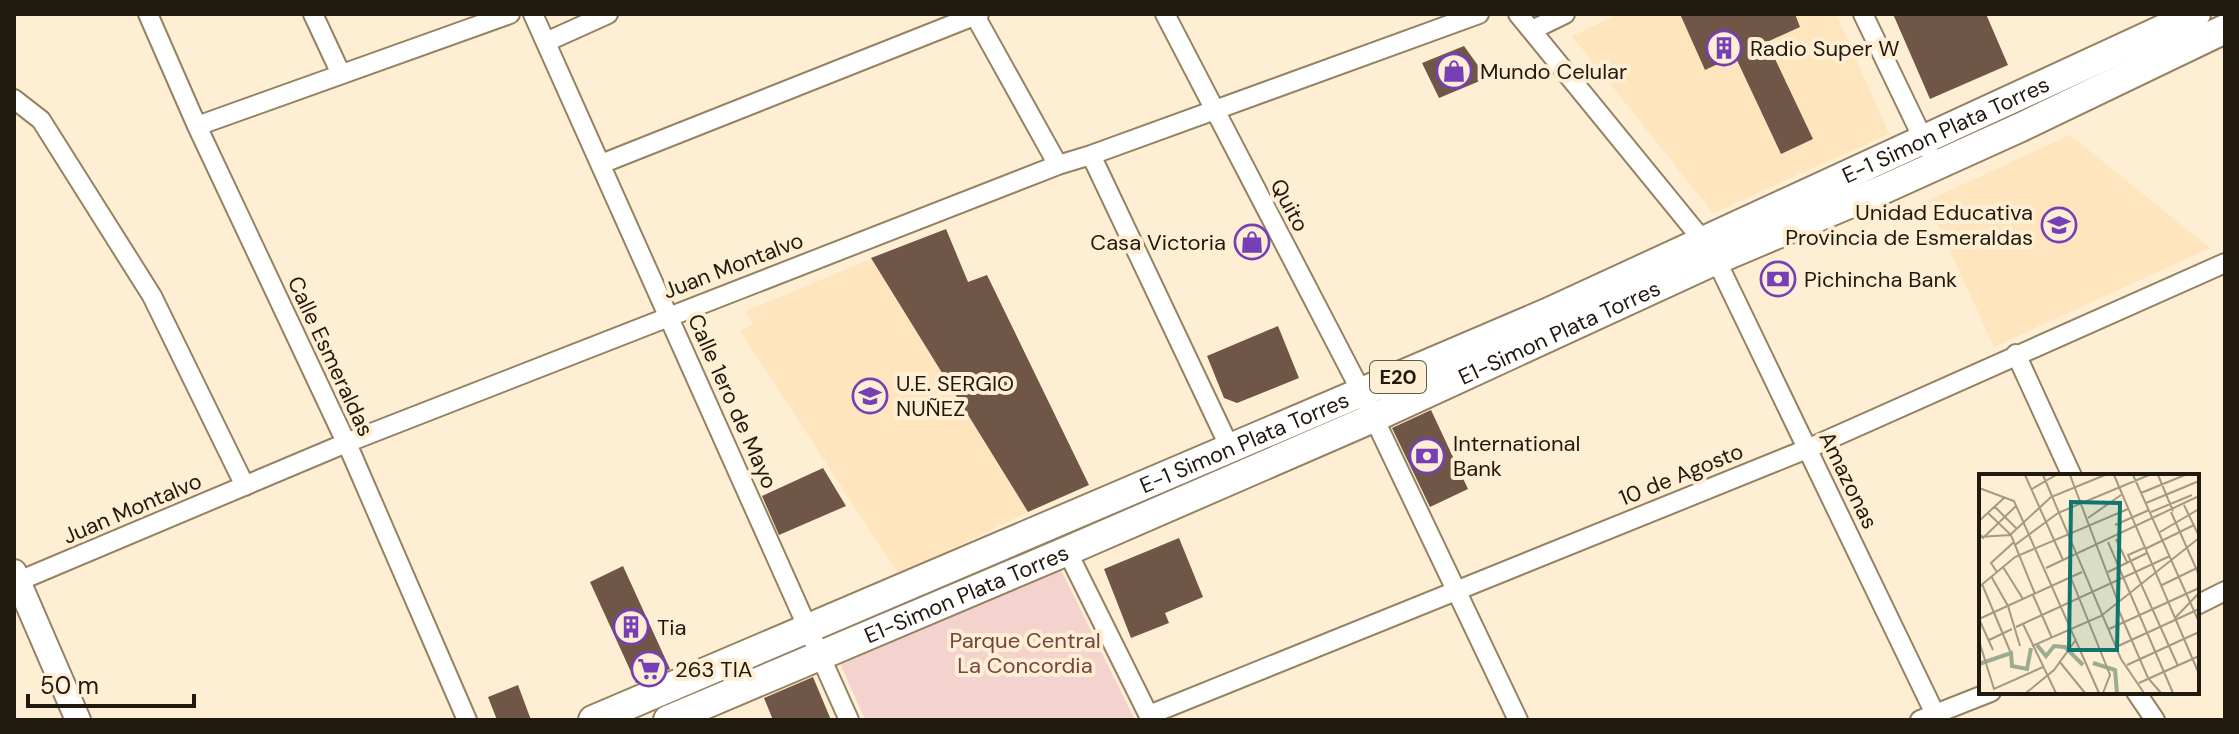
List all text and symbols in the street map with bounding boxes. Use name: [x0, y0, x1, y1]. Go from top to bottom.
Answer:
building icon: Radio Super W: [1705, 29, 1743, 67]
place label: Radio Super W: [1750, 34, 1900, 63]
shop icon: Mundo Celular: [1435, 52, 1473, 90]
place label: Mundo Celular: [1480, 57, 1627, 86]
street label: E-1 Simon Plata Torres: [1838, 70, 2054, 190]
street label: Quito: [1264, 174, 1316, 237]
place label: Unidad Educativa Provincia de Esmeraldas: [1785, 198, 2033, 252]
school or university icon: Unidad Educativa Provincia de Esmeraldas: [2040, 206, 2078, 244]
shop icon: Casa Victoria: [1233, 223, 1271, 261]
street label: Juan Montalvo: [659, 225, 807, 305]
place label: Casa Victoria: [1090, 228, 1226, 257]
bank icon: Pichincha Bank: [1759, 260, 1797, 298]
place label: Pichincha Bank: [1804, 265, 1957, 294]
street label: Calle Esmeraldas: [281, 272, 380, 441]
street label: E1-Simon Plata Torres: [1454, 274, 1665, 392]
street label: Calle 1ero de Mayo: [681, 309, 784, 493]
road number: E20: [1370, 361, 1426, 393]
place label: U.E. SERGIO NUÑEZ: [896, 369, 1014, 423]
school or university icon: U.E. SERGIO NUÑEZ: [851, 377, 889, 415]
street label: E-1 Simon Plata Torres: [1135, 385, 1354, 500]
street label: Amazonas: [1813, 427, 1885, 534]
place label: International Bank: [1453, 429, 1580, 483]
street label: 10 de Agosto: [1615, 436, 1748, 513]
bank icon: International Bank: [1408, 437, 1446, 475]
street label: Juan Montalvo: [58, 466, 206, 551]
inset map: [1979, 474, 2199, 694]
street label: E1-Simon Plata Torres: [860, 538, 1073, 650]
building icon: Tia: [612, 608, 650, 646]
place label: Tia: [657, 613, 687, 642]
park label: Parque Central La Concordia: [949, 626, 1101, 680]
supermarket icon: 263 TIA: [630, 650, 668, 688]
place label: 263 TIA: [675, 655, 752, 684]
scale bar: [28, 658, 194, 708]
text: 50 m: [40, 670, 99, 701]

